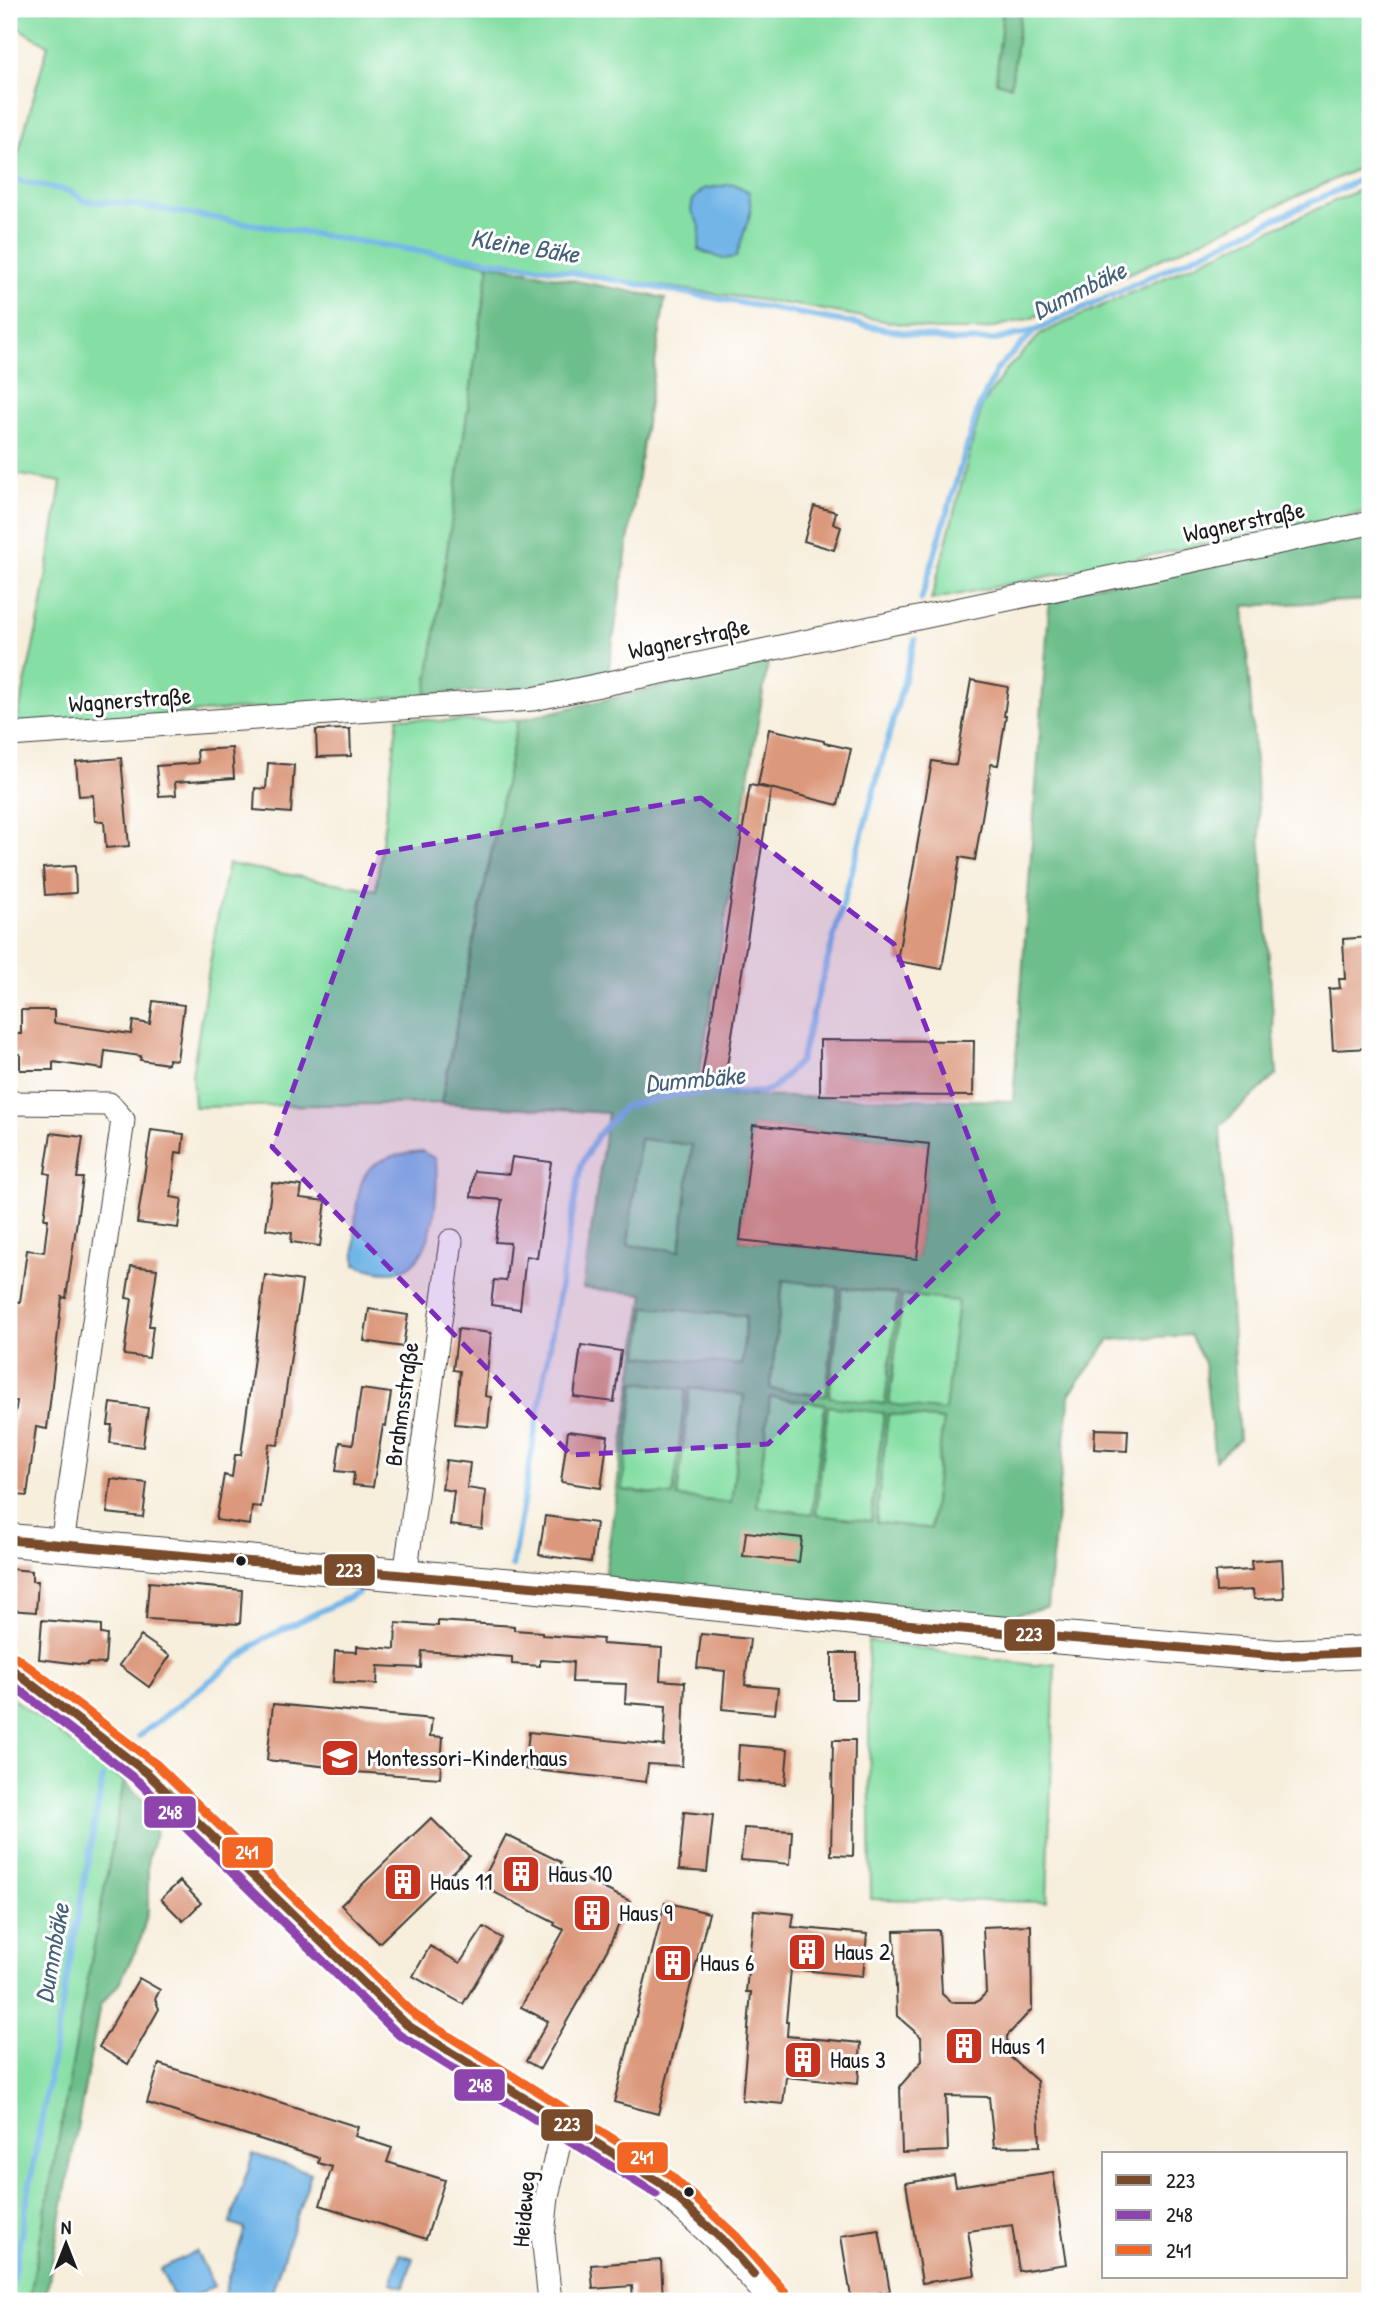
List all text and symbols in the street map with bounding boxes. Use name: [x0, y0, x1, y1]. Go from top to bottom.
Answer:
water label: Kleine Bäke: [468, 220, 583, 272]
water label: Dummbäke: [1026, 251, 1133, 327]
street label: Wagnerstraße: [1180, 493, 1308, 549]
street label: Wagnerstraße: [625, 610, 753, 666]
street label: Wagnerstraße: [68, 679, 193, 719]
water label: Dummbäke: [644, 1057, 748, 1100]
street label: Brahmsstraße: [376, 1339, 426, 1468]
line badge: 223: [323, 1553, 376, 1587]
unlabelled marker: [234, 1554, 248, 1568]
text: 223: [336, 1557, 363, 1583]
line badge: 223: [1003, 1618, 1056, 1652]
text: 223: [1016, 1621, 1043, 1647]
school or university icon: Montessori-Kinderhaus: [319, 1737, 361, 1779]
place label: Montessori-Kinderhaus: [367, 1741, 567, 1773]
line badge: 248: [143, 1795, 197, 1829]
text: 248: [158, 1799, 182, 1825]
line badge: 241: [221, 1836, 274, 1869]
text: 241: [236, 1839, 259, 1865]
building icon: Haus 10: [500, 1853, 542, 1895]
place label: Haus 10: [548, 1857, 612, 1889]
building icon: Haus 11: [382, 1861, 424, 1903]
place label: Haus 11: [430, 1865, 492, 1897]
building icon: Haus 9: [571, 1892, 613, 1934]
place label: Haus 9: [619, 1896, 673, 1928]
water label: Dummbäke: [26, 1899, 78, 2005]
building icon: Haus 2: [786, 1931, 828, 1973]
place label: Haus 2: [834, 1935, 890, 1967]
building icon: Haus 6: [652, 1942, 694, 1984]
place label: Haus 6: [700, 1946, 755, 1978]
building icon: Haus 1: [943, 2025, 985, 2067]
place label: Haus 1: [991, 2029, 1045, 2061]
building icon: Haus 3: [782, 2039, 824, 2081]
place label: Haus 3: [830, 2043, 886, 2075]
line badge: 248: [453, 2068, 506, 2102]
text: 248: [468, 2072, 492, 2098]
line badge: 223: [540, 2108, 594, 2142]
text: 223: [554, 2111, 581, 2137]
line badge: 241: [616, 2141, 669, 2174]
text: 241: [631, 2144, 654, 2170]
legend: [1102, 2152, 1348, 2278]
text: 223: [1166, 2166, 1195, 2195]
street label: Heideweg: [504, 2169, 542, 2248]
unlabelled marker: [682, 2185, 696, 2199]
text: 248: [1166, 2200, 1193, 2229]
north arrow: [32, 2208, 102, 2278]
text: N: [61, 2214, 71, 2240]
text: 241: [1166, 2236, 1191, 2265]

